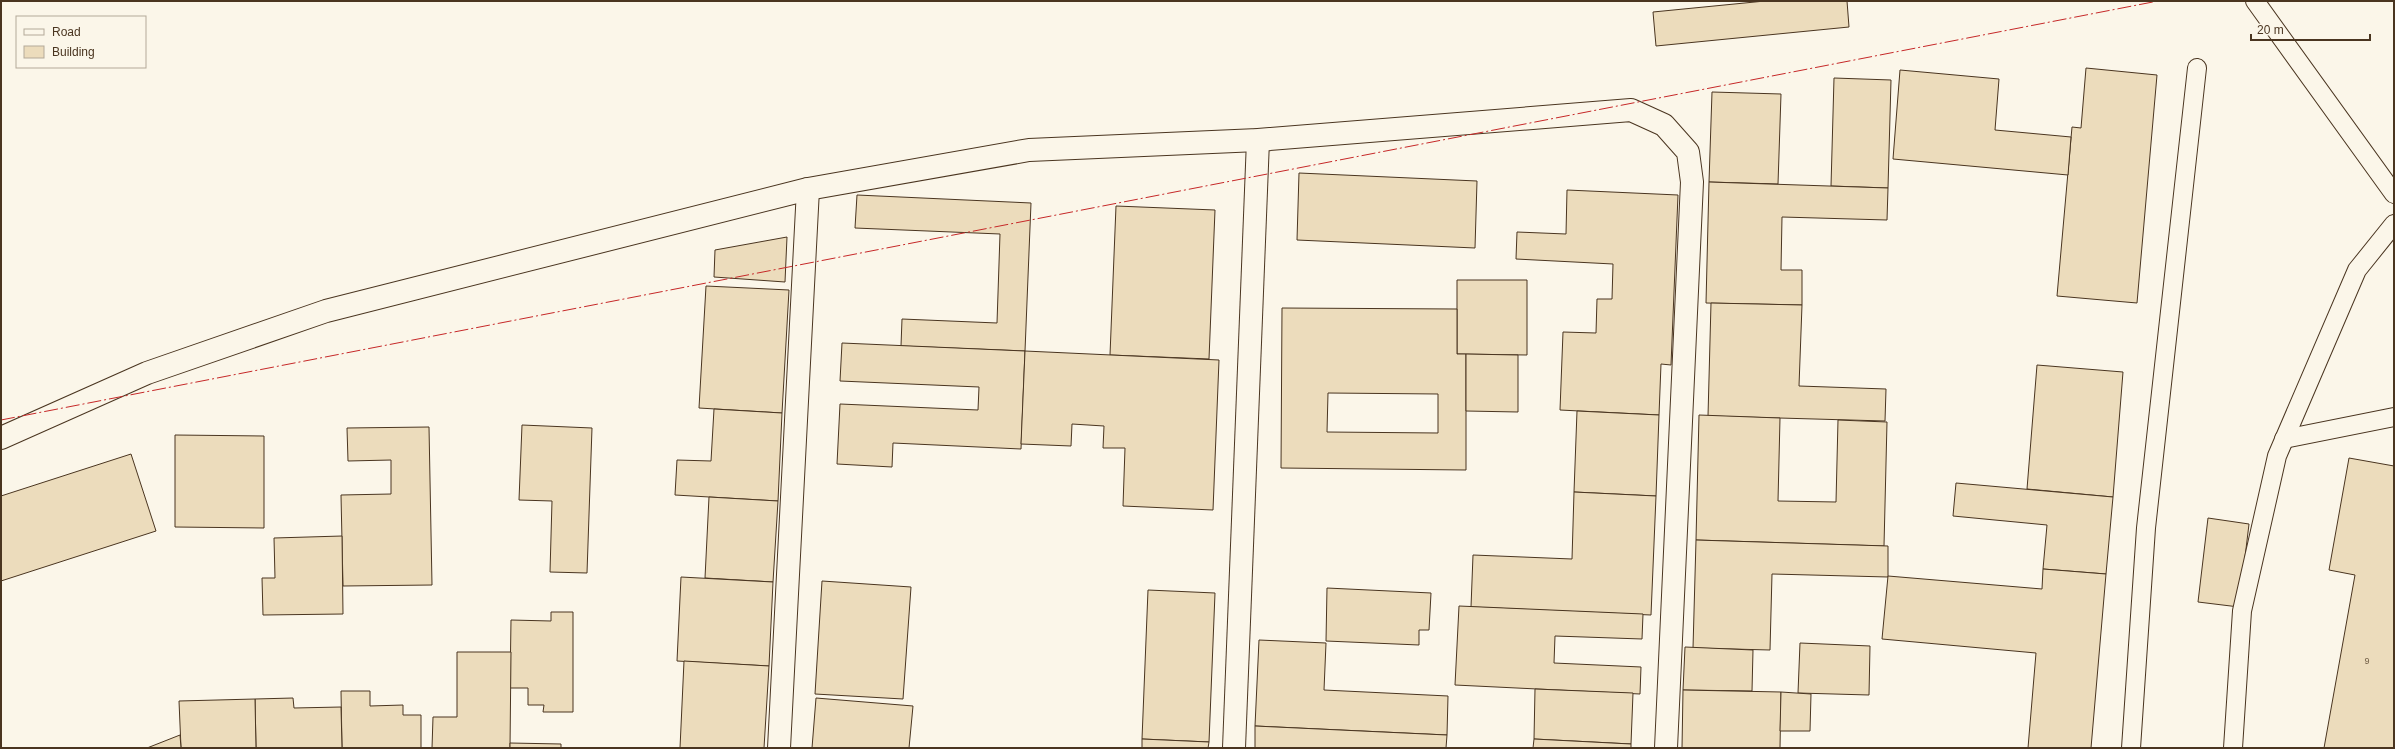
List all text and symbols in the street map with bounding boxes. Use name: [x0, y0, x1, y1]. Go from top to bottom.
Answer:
legend: [16, 16, 146, 68]
scale bar: [2251, 16, 2370, 42]
text: 20 m: [2257, 23, 2284, 37]
text: Road: [52, 25, 81, 39]
text: Building: [52, 45, 95, 59]
house number: 9: [2364, 656, 2370, 666]

